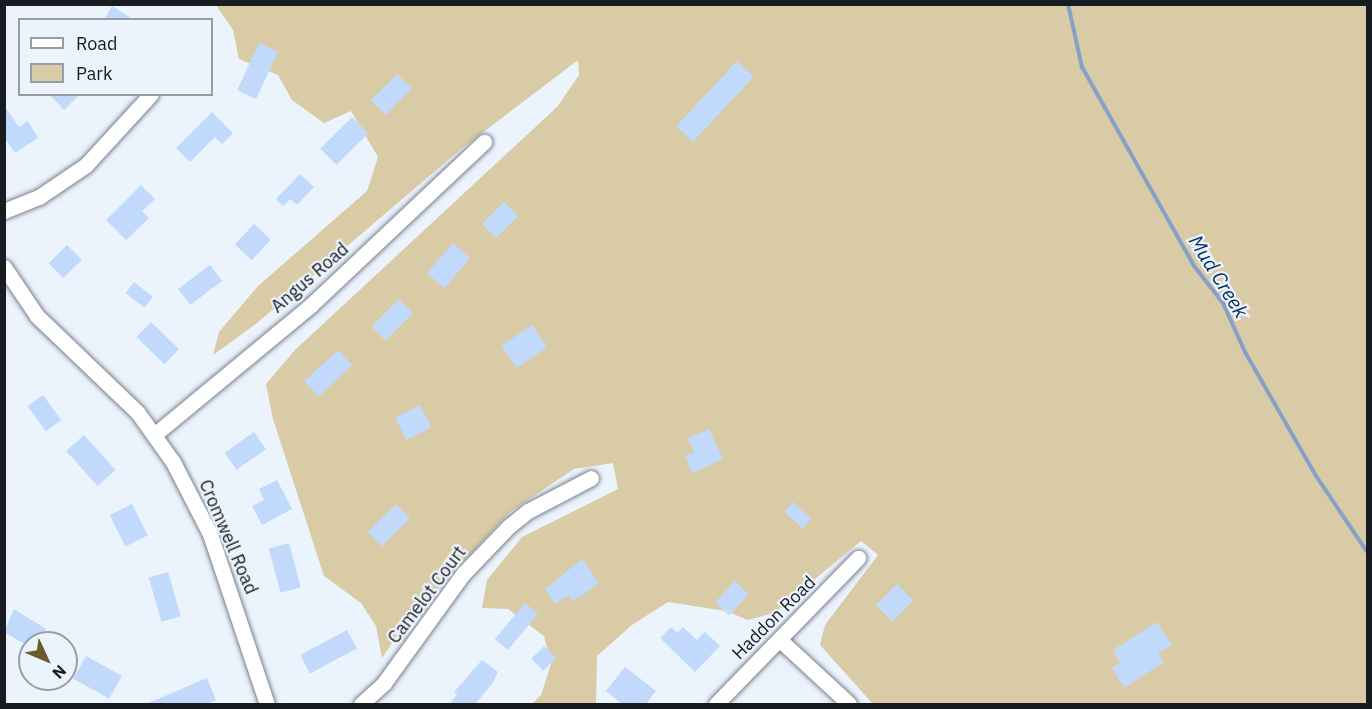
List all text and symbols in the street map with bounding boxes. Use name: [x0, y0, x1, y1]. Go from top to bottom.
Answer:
legend: [18, 18, 213, 96]
text: Road: [76, 32, 117, 55]
text: Park: [76, 62, 112, 85]
water label: Mud Creek: [1184, 230, 1254, 322]
street label: Angus Road: [267, 238, 353, 318]
street label: Cromwell Road: [194, 476, 262, 598]
street label: Camelot Court: [383, 542, 471, 648]
street label: Haddon Road: [728, 572, 820, 664]
north arrow: [18, 631, 78, 691]
text: N: [48, 661, 71, 683]

